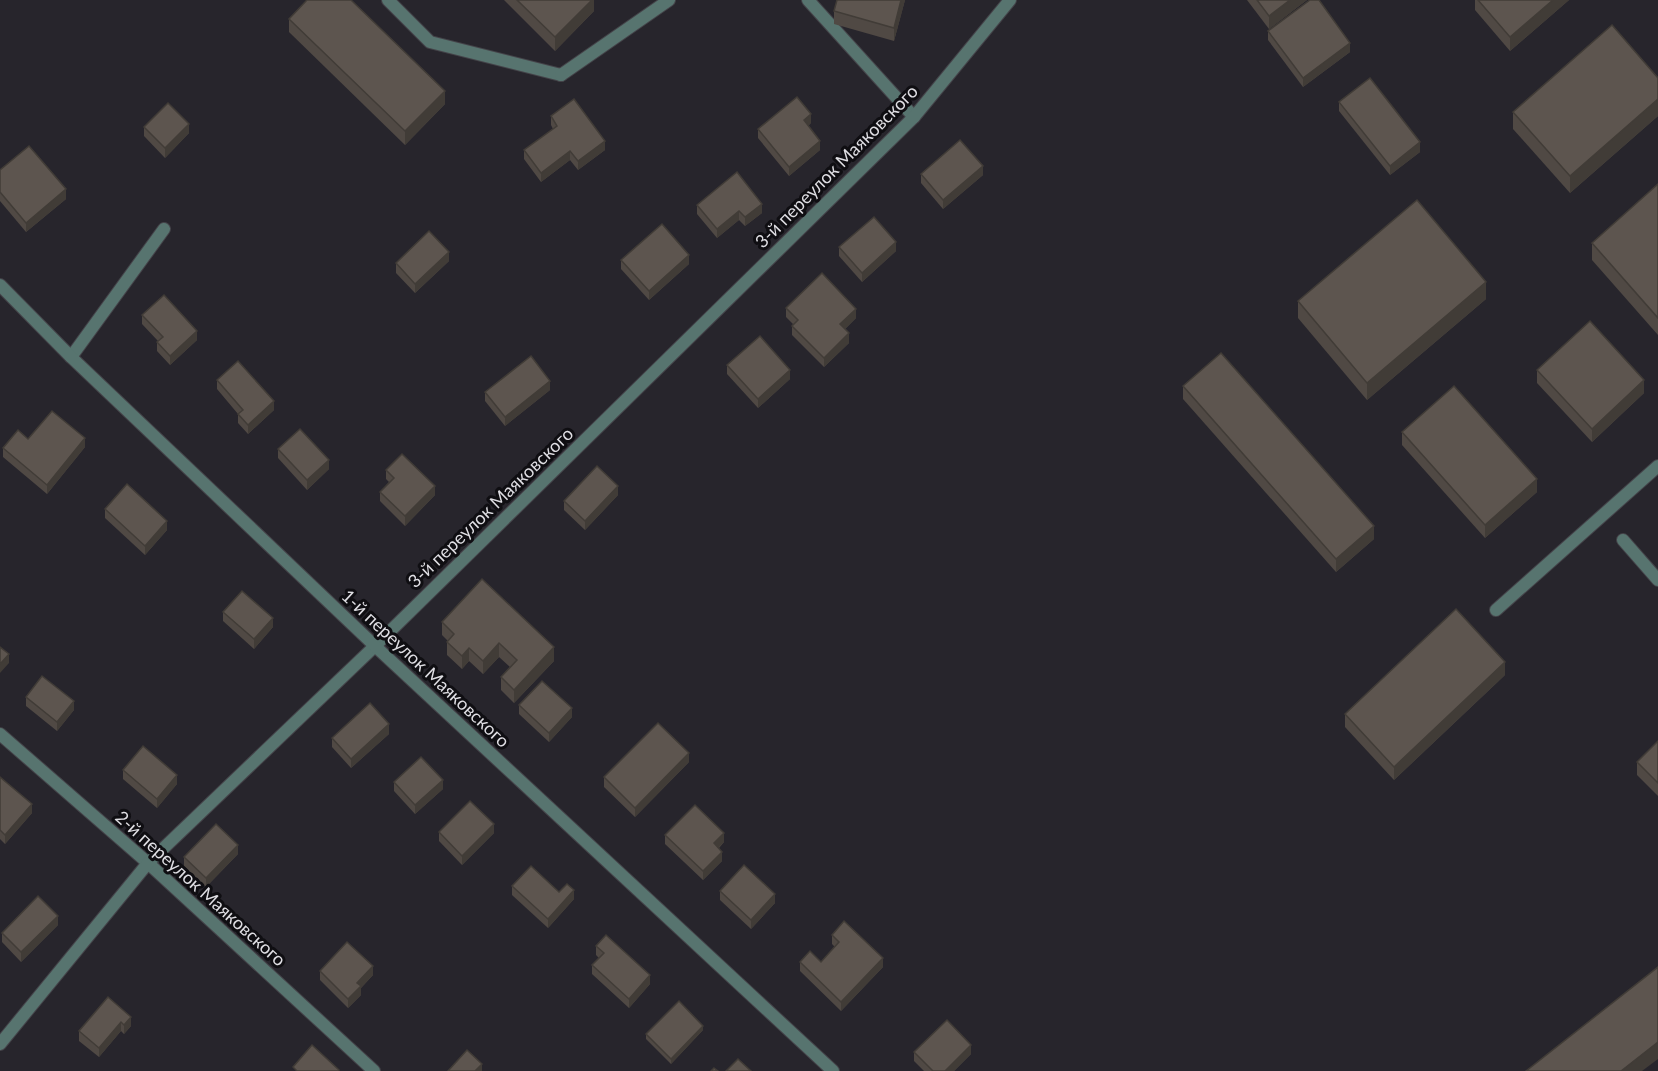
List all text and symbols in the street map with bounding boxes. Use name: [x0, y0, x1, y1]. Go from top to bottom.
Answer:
street label: 3-й переулок Маяковского: [750, 80, 922, 252]
street label: 3-й переулок Маяковского: [403, 422, 577, 592]
street label: 1-й переулок Маяковского: [337, 584, 515, 752]
street label: 2-й переулок Маяковского: [111, 806, 291, 970]

